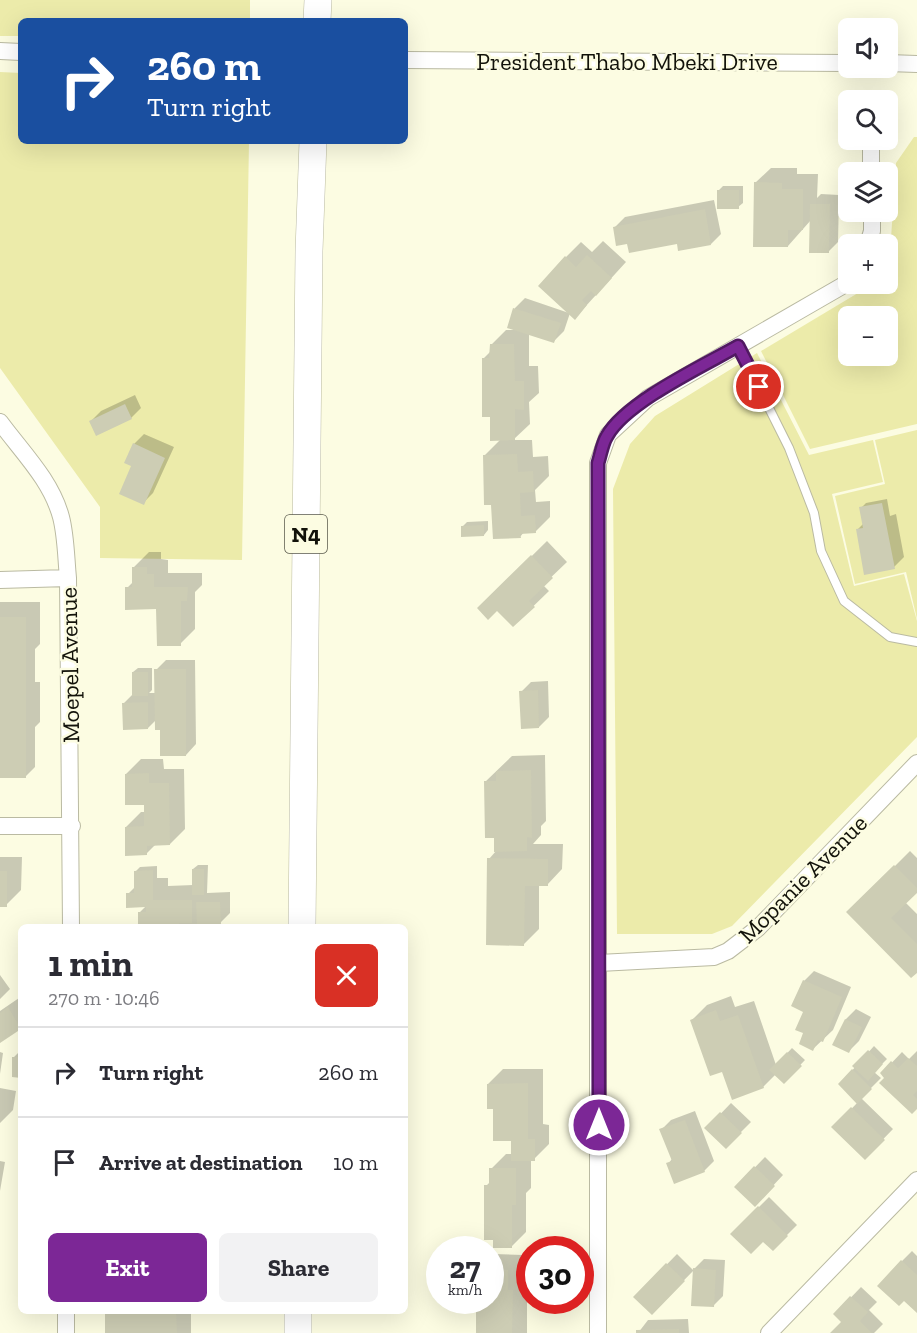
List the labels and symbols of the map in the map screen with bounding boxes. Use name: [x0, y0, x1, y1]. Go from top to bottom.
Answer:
street label: President Thabo Mbeki Drive: [476, 47, 778, 76]
pin: [733, 361, 784, 412]
road number: N4: [285, 515, 327, 553]
street label: Moepel Avenue: [54, 587, 85, 743]
street label: Mopanie Avenue: [732, 808, 873, 949]
position arrow: [567, 1093, 631, 1157]
speed limit sign: 30: [516, 1236, 594, 1314]

